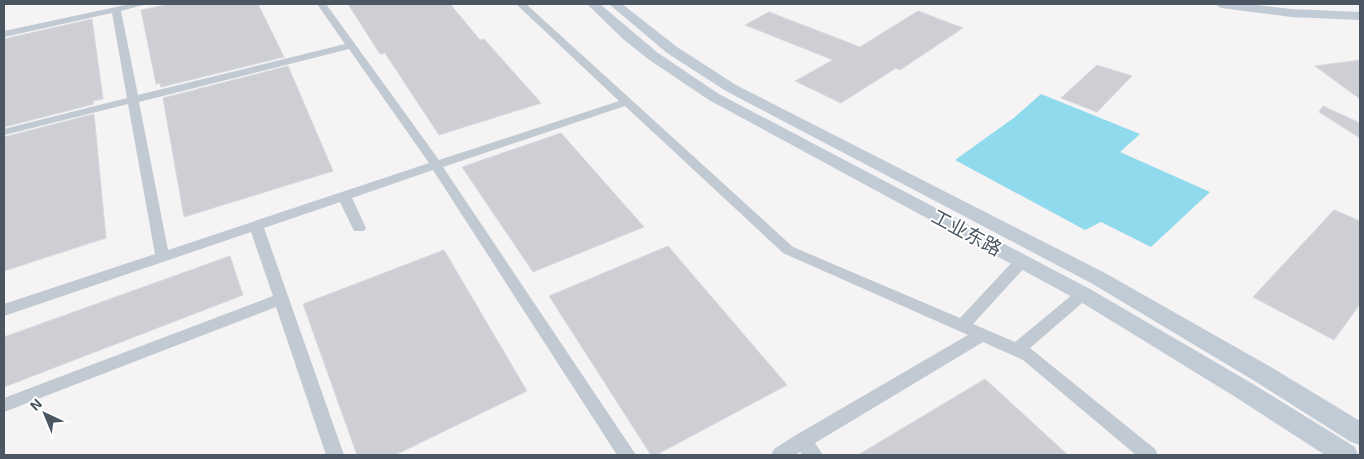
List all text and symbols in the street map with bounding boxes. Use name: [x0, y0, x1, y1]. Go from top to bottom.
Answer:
street label: 工业东路: [928, 204, 1006, 260]
north arrow: [20, 389, 70, 439]
text: N: [26, 395, 45, 414]

